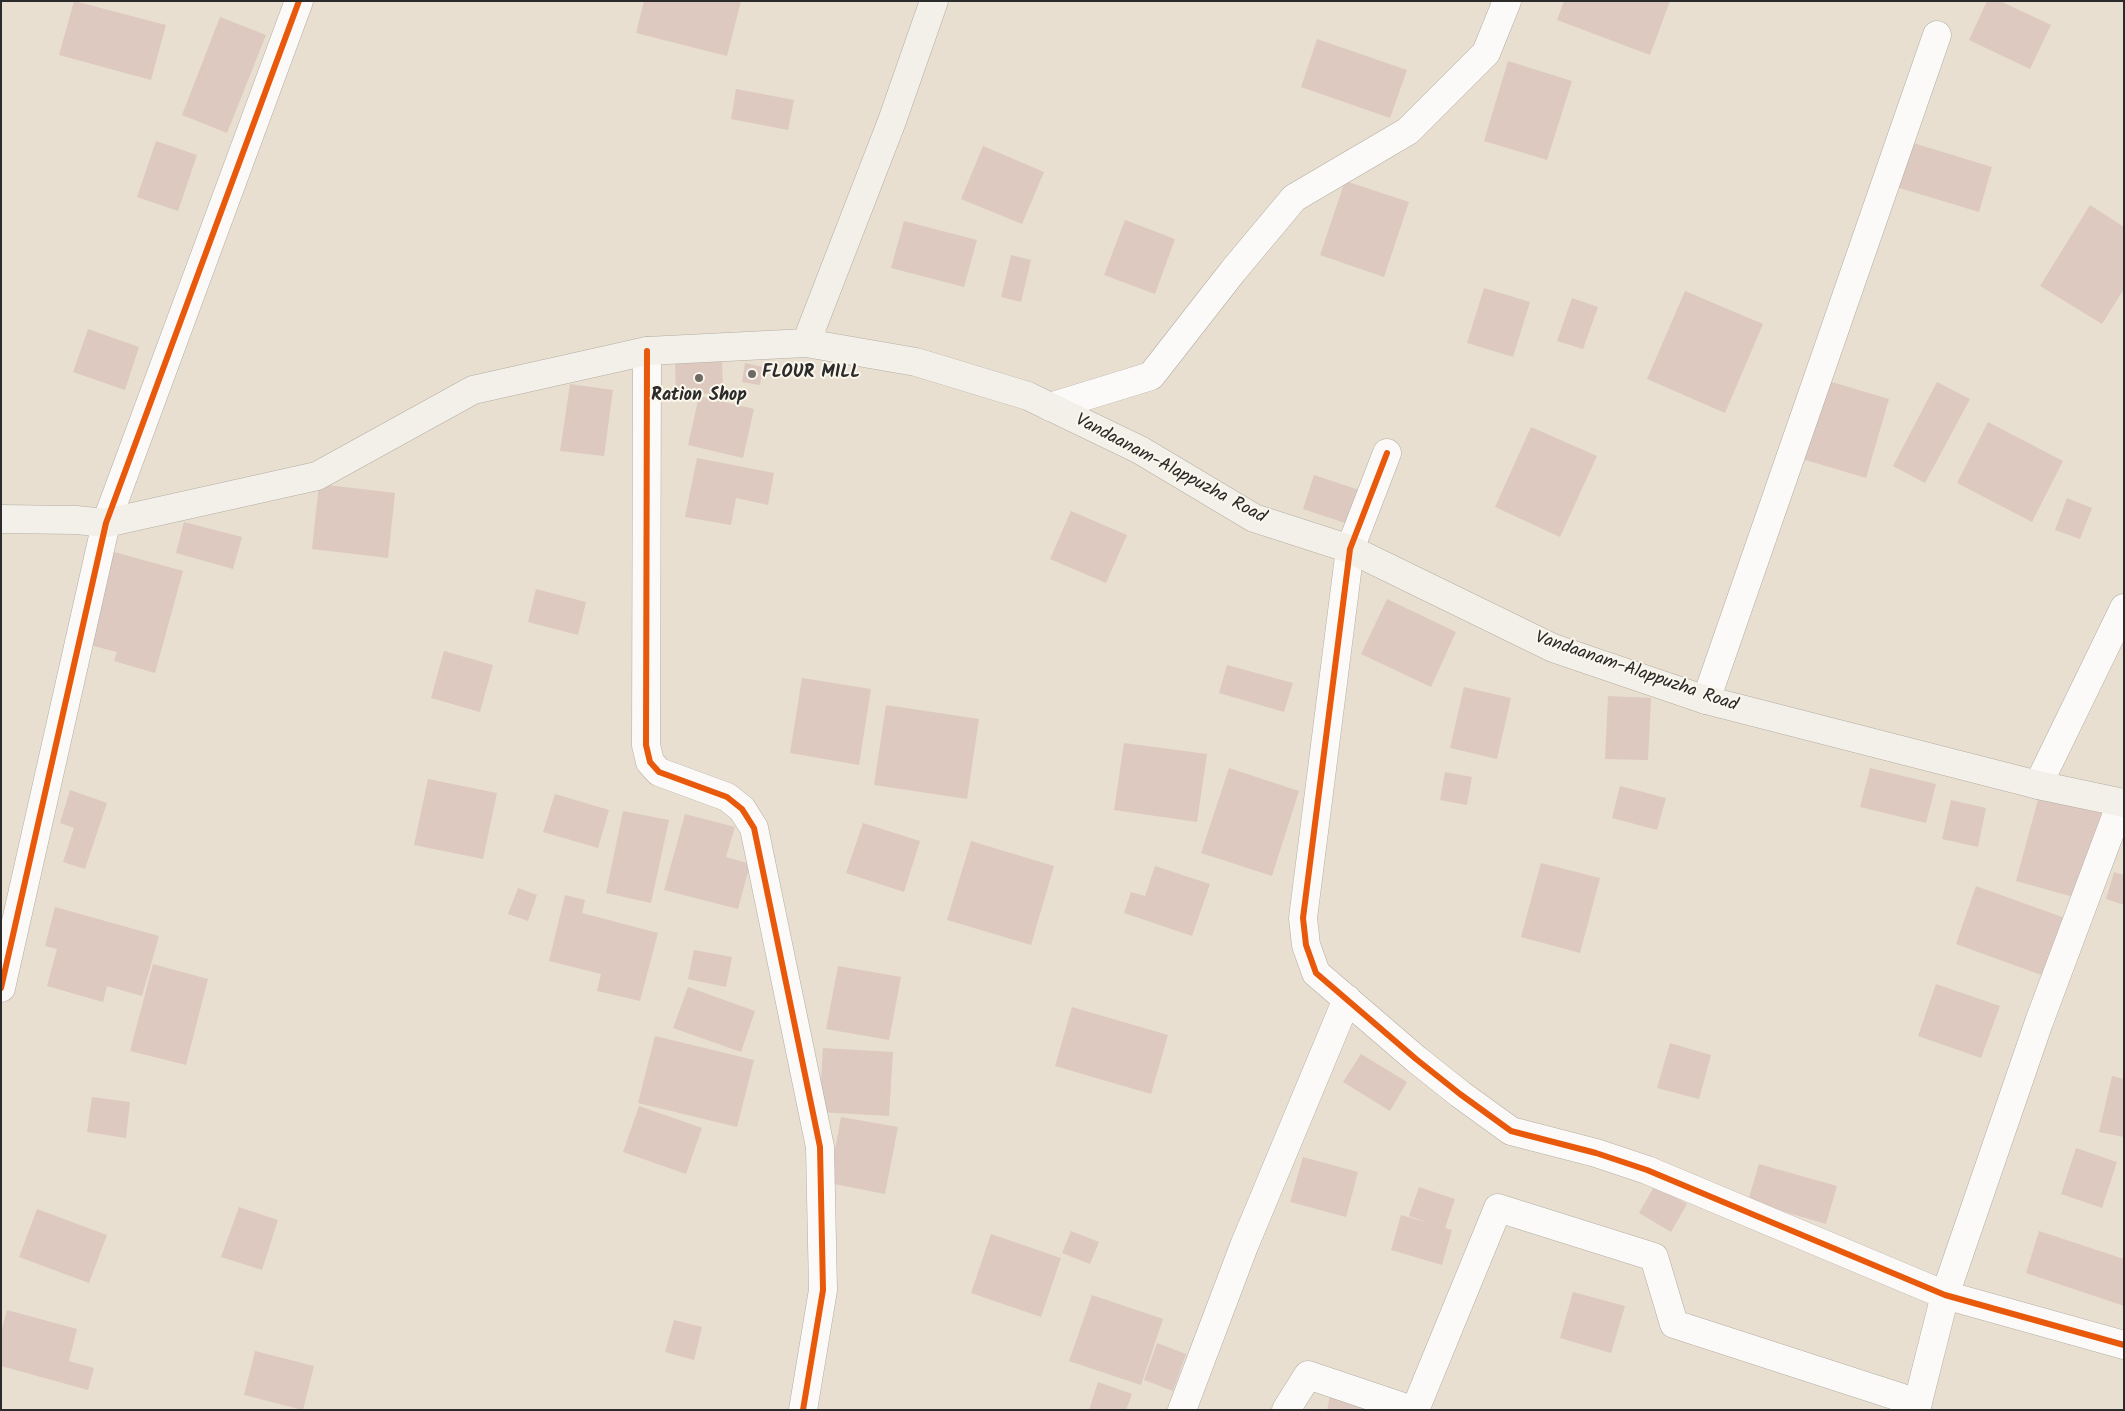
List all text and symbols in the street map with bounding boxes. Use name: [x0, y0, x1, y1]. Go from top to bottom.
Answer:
place label: FLOUR MILL: [762, 363, 860, 385]
marker: FLOUR MILL: [746, 368, 758, 380]
marker: Ration Shop: [693, 372, 705, 384]
place label: Ration Shop: [651, 386, 747, 408]
street label: Vandaanam-Alappuzha Road: [1071, 410, 1269, 530]
street label: Vandaanam-Alappuzha Road: [1532, 628, 1740, 718]

